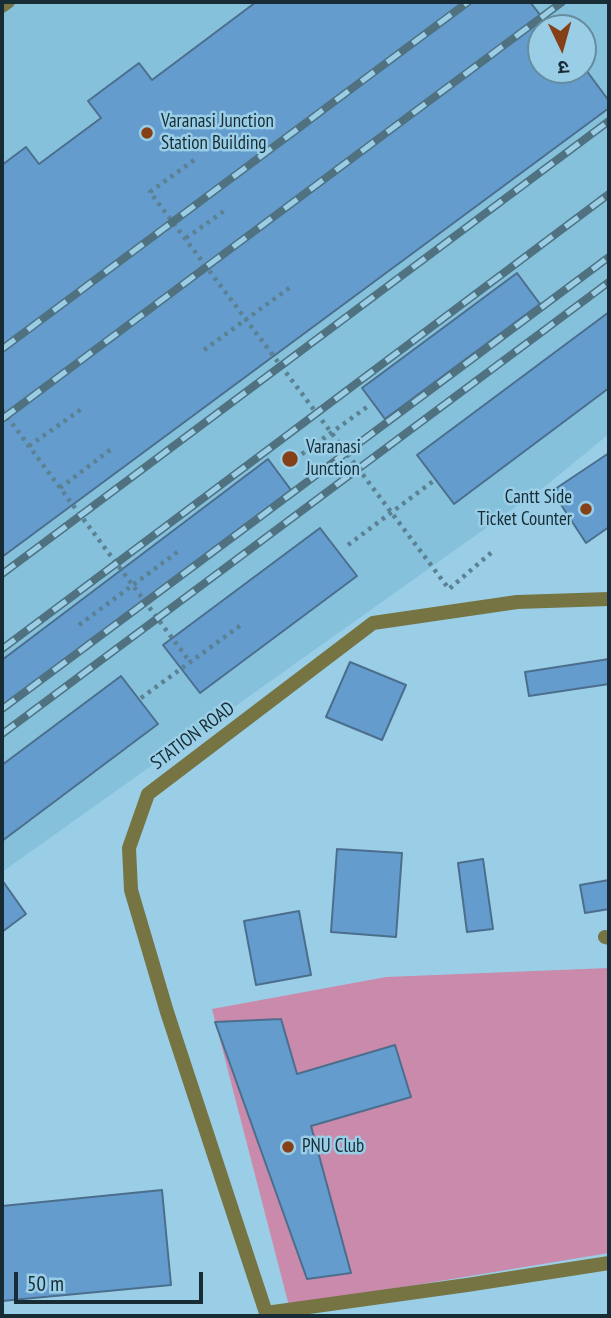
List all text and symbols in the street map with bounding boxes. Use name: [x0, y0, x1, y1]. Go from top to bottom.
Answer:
north arrow: [527, 14, 597, 84]
text: उ: [557, 55, 570, 80]
place label: Varanasi Junction Station Building: [161, 111, 274, 155]
marker: Varanasi Junction Station Building: [139, 125, 155, 141]
place label: Varanasi Junction: [306, 437, 361, 481]
marker: Varanasi Junction: [280, 449, 300, 469]
place label: Cantt Side Ticket Counter: [477, 487, 572, 531]
marker: Cantt Side Ticket Counter: [578, 501, 594, 517]
street label: STATION ROAD: [147, 697, 239, 775]
place label: PNU Club: [302, 1136, 364, 1158]
marker: PNU Club: [280, 1139, 296, 1155]
scale bar: [18, 1258, 206, 1302]
text: 50 m: [27, 1270, 64, 1297]

